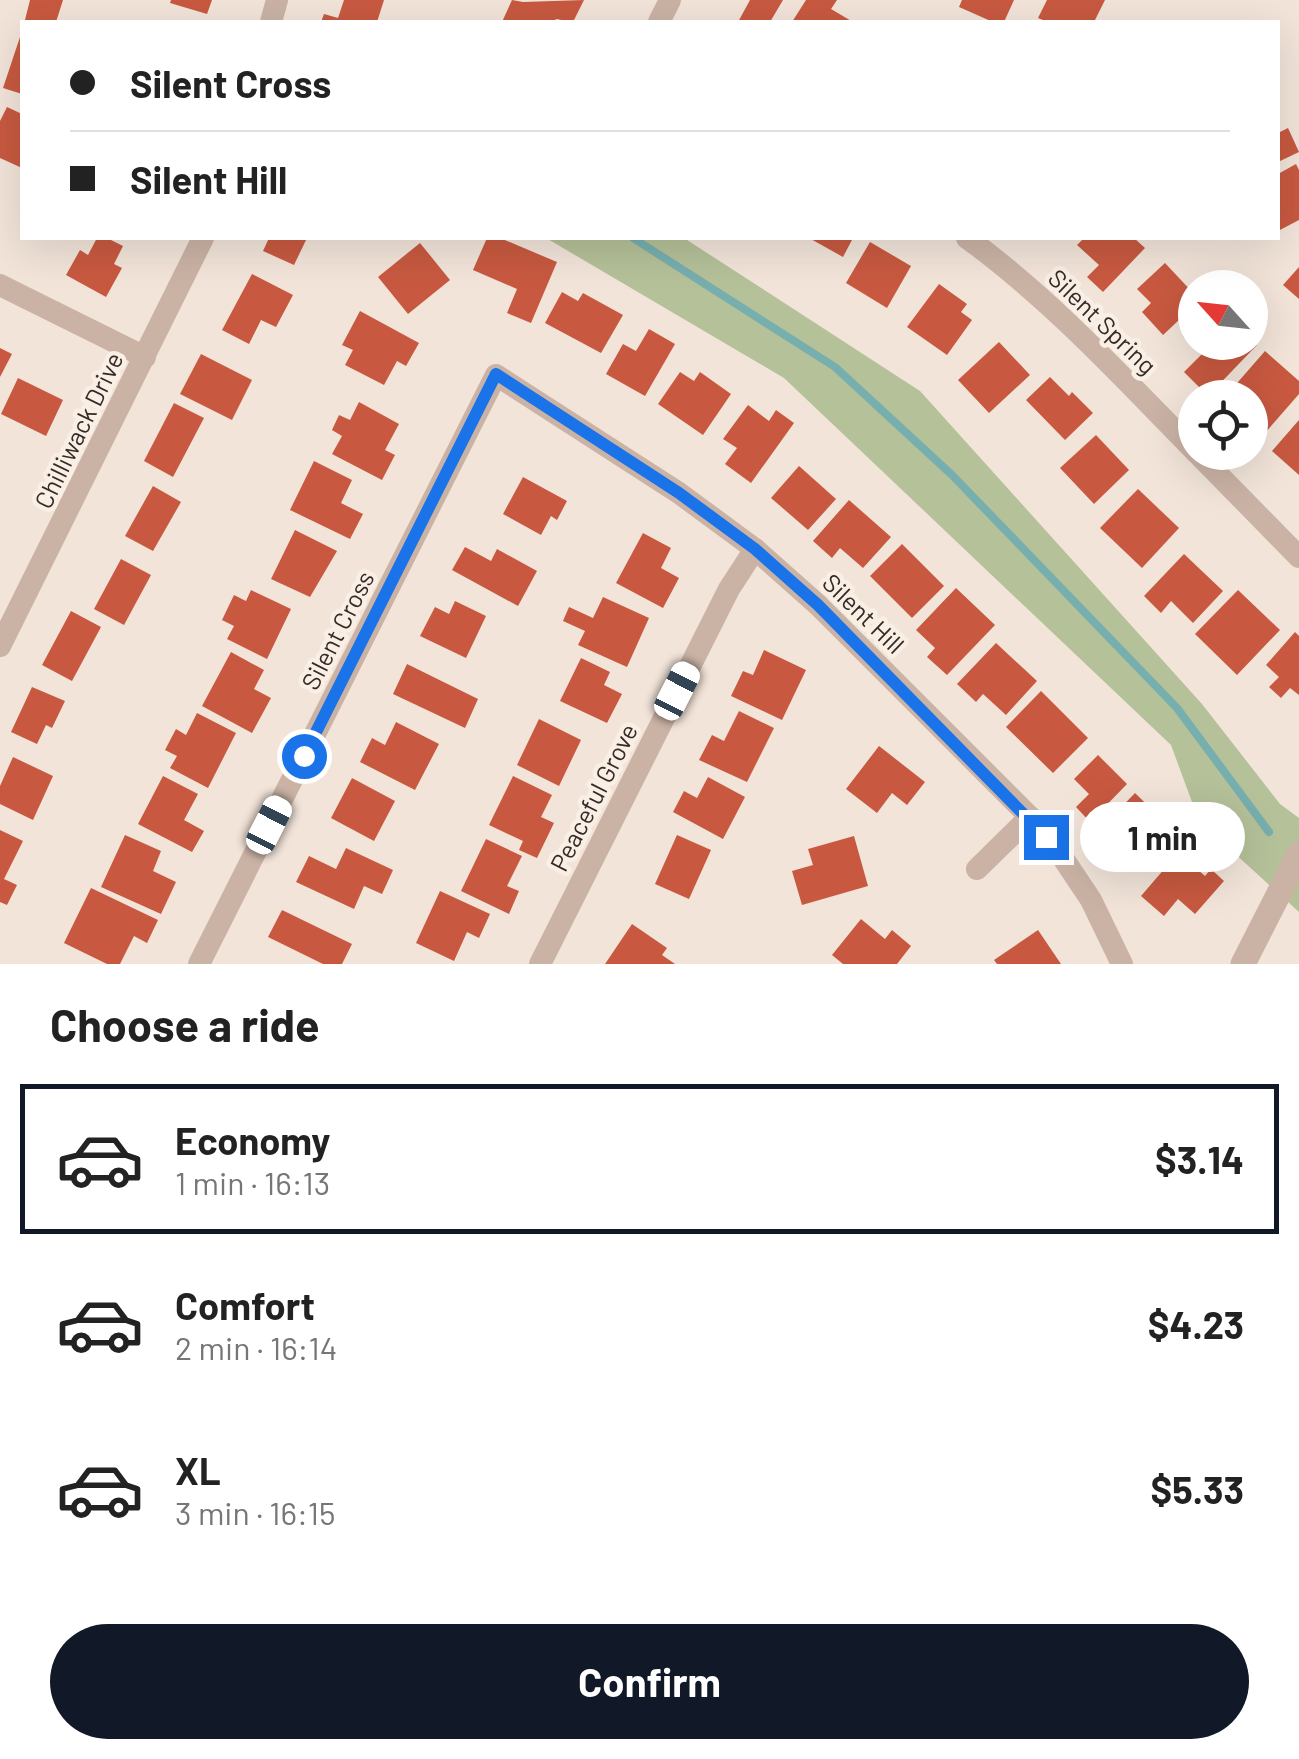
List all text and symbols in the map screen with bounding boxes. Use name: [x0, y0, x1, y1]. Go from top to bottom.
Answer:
text: Silent Cross: [130, 60, 331, 106]
text: Silent Hill: [130, 156, 287, 202]
street label: Silent Spring: [1043, 262, 1163, 380]
north arrow: [1178, 270, 1268, 360]
map controls: [1178, 270, 1268, 470]
street label: Chilliwack Drive: [27, 347, 129, 513]
button: locate: [1178, 380, 1268, 470]
street label: Silent Cross: [294, 566, 380, 694]
street label: Silent Hill: [817, 567, 911, 659]
car: [650, 657, 704, 725]
street label: Peaceful Grove: [543, 718, 643, 876]
route start: [282, 734, 327, 779]
car: [242, 791, 296, 859]
callout: 1 min: [1081, 802, 1246, 872]
route end: [1024, 815, 1069, 860]
text: 1 min: [1127, 818, 1198, 856]
text: Choose a ride: [50, 997, 320, 1051]
icon: car: [55, 1114, 145, 1204]
text: Economy: [175, 1117, 330, 1163]
text: $3.14: [1155, 1136, 1244, 1182]
text: 1 min · 16:13: [175, 1163, 330, 1201]
icon: car: [55, 1279, 145, 1369]
text: Comfort: [175, 1282, 315, 1328]
text: $4.23: [1148, 1301, 1244, 1347]
text: 2 min · 16:14: [175, 1328, 337, 1366]
icon: car: [55, 1444, 145, 1534]
text: XL: [175, 1447, 221, 1493]
text: $5.33: [1150, 1466, 1244, 1512]
text: 3 min · 16:15: [175, 1493, 335, 1531]
button: Confirm: [50, 1624, 1249, 1739]

